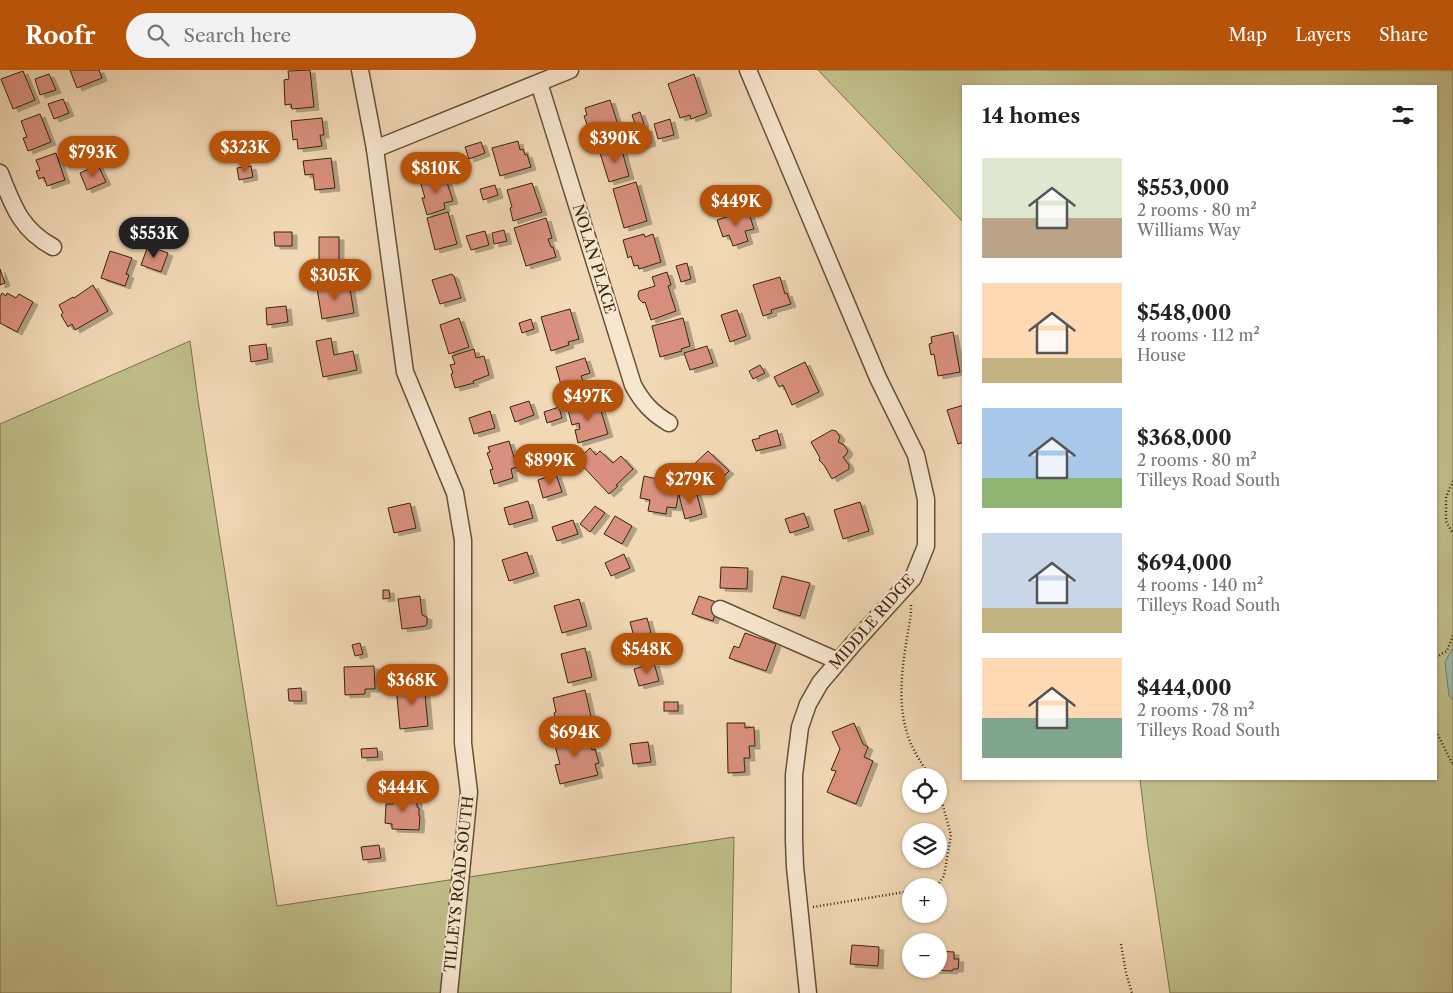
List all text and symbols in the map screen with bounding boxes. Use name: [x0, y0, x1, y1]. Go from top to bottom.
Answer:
search box: [126, 13, 476, 58]
text: Roofr: [25, 21, 96, 50]
icon: search: [144, 21, 172, 49]
text: Search here: [184, 24, 291, 47]
text: Map: [1229, 24, 1267, 46]
text: Layers: [1295, 24, 1351, 46]
text: Share: [1379, 24, 1428, 46]
icon: filters: [1389, 101, 1417, 129]
text: 14 homes: [982, 103, 1080, 128]
pin: $390K: [580, 122, 650, 164]
text: $390K: [590, 128, 640, 148]
pin: $323K: [210, 131, 280, 173]
pin: $793K: [58, 136, 128, 178]
text: $323K: [220, 137, 270, 157]
text: $793K: [69, 142, 117, 162]
pin: $810K: [401, 152, 471, 194]
text: $810K: [412, 158, 460, 178]
text: $553,000: [1137, 175, 1229, 200]
icon: home: [1022, 178, 1082, 238]
pin: $449K: [701, 184, 771, 227]
text: $449K: [711, 191, 761, 211]
text: 2 rooms · 80 m²: [1137, 200, 1257, 220]
street label: NOLAN PLACE: [569, 202, 620, 316]
pin: $553K: [119, 216, 189, 259]
text: Williams Way: [1137, 220, 1241, 240]
text: $553K: [130, 223, 178, 243]
pin: $305K: [300, 258, 370, 301]
text: $305K: [310, 265, 360, 285]
text: $548,000: [1137, 300, 1231, 325]
icon: home: [1022, 303, 1082, 363]
text: 4 rooms · 112 m²: [1137, 325, 1260, 345]
text: House: [1137, 345, 1186, 365]
pin: $497K: [553, 380, 623, 422]
text: $497K: [563, 386, 613, 406]
text: $368,000: [1137, 425, 1232, 450]
icon: home: [1022, 428, 1082, 488]
pin: $899K: [515, 444, 585, 486]
text: $899K: [525, 450, 575, 470]
text: 2 rooms · 80 m²: [1137, 450, 1257, 470]
pin: $279K: [655, 462, 725, 505]
text: $279K: [665, 469, 715, 489]
text: Tilleys Road South: [1137, 470, 1280, 490]
text: $694,000: [1137, 550, 1232, 575]
icon: home: [1022, 553, 1082, 613]
street label: MIDDLE RIDGE: [825, 570, 918, 673]
text: 4 rooms · 140 m²: [1137, 575, 1263, 595]
text: Tilleys Road South: [1137, 595, 1280, 615]
pin: $548K: [612, 632, 682, 675]
text: $548K: [622, 639, 672, 659]
pin: $368K: [377, 664, 447, 706]
text: $368K: [387, 670, 437, 690]
text: $444,000: [1137, 675, 1232, 700]
icon: home: [1022, 678, 1082, 738]
text: 2 rooms · 78 m²: [1137, 700, 1255, 720]
pin: $694K: [540, 716, 610, 758]
text: Tilleys Road South: [1137, 720, 1280, 740]
text: $694K: [550, 722, 600, 742]
map controls: [902, 768, 947, 978]
button: locate: [902, 768, 947, 813]
pin: $444K: [368, 770, 438, 813]
text: $444K: [378, 777, 428, 797]
street label: TILLEYS ROAD SOUTH: [440, 795, 477, 973]
button: layers: [902, 823, 947, 868]
button: +: [902, 878, 947, 923]
button: −: [902, 933, 947, 978]

